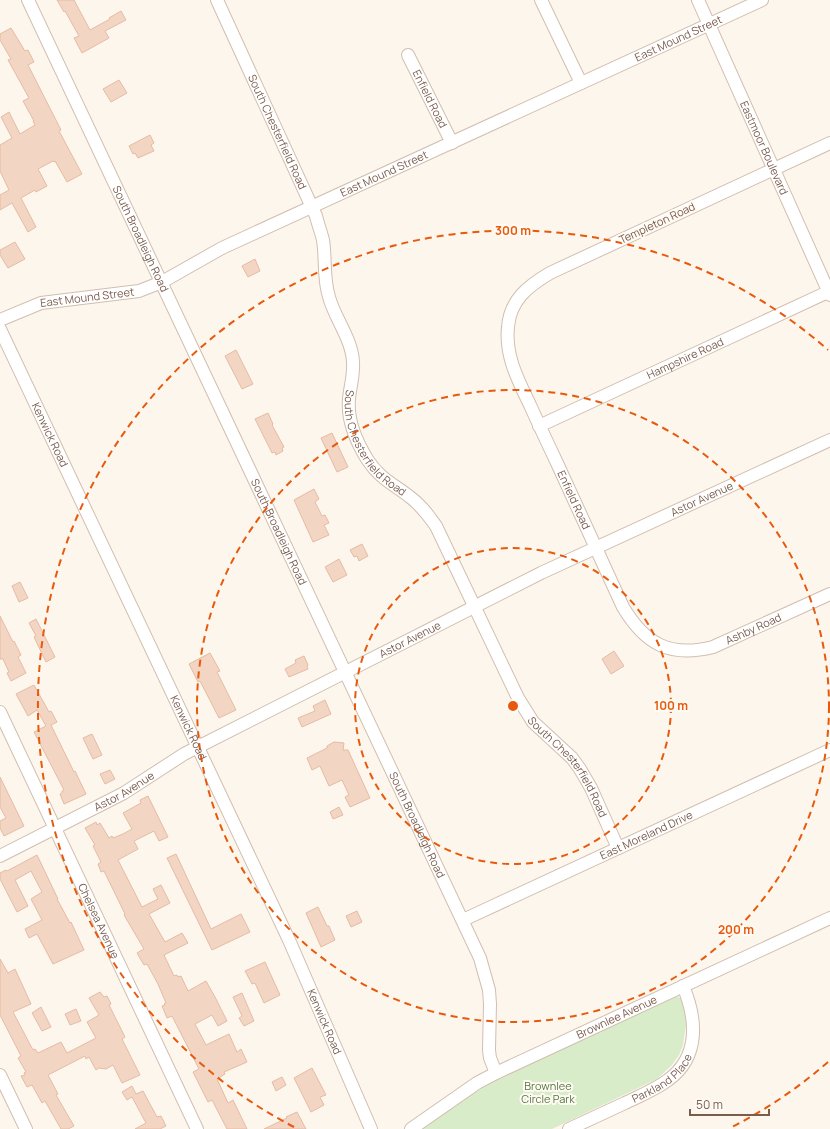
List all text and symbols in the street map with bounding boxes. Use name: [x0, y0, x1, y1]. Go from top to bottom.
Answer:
street label: East Mound Street: [632, 11, 724, 65]
street label: Enfield Road: [409, 67, 451, 130]
street label: South Chesterfield Road: [245, 72, 311, 191]
street label: Eastmoor Boulevard: [737, 98, 792, 197]
street label: East Mound Street: [338, 147, 430, 200]
street label: South Broadleigh Road: [110, 183, 173, 294]
street label: Templeton Road: [616, 198, 697, 247]
text: 300 m: [495, 222, 531, 239]
street label: East Mound Street: [39, 284, 135, 310]
street label: Hampshire Road: [644, 334, 726, 382]
street label: South Chesterfield Road: [342, 389, 409, 499]
street label: Kenwick Road: [29, 400, 72, 469]
street label: Enfield Road: [554, 468, 594, 532]
street label: South Broadleigh Road: [248, 476, 311, 587]
street label: Astor Avenue: [668, 477, 736, 519]
street label: Ashby Road: [723, 609, 783, 647]
street label: Astor Avenue: [376, 617, 444, 661]
street label: Kenwick Road: [167, 693, 211, 762]
text: 100 m: [654, 697, 688, 714]
centre of rings: [506, 699, 520, 713]
street label: South Chesterfield Road: [525, 714, 611, 819]
street label: Astor Avenue: [91, 767, 157, 814]
street label: South Broadleigh Road: [386, 769, 449, 880]
street label: East Moreland Drive: [597, 806, 695, 863]
street label: Chelsea Avenue: [75, 881, 124, 961]
text: 200 m: [718, 921, 754, 938]
street label: Kenwick Road: [304, 987, 346, 1057]
street label: Brownlee Avenue: [574, 991, 660, 1042]
street label: Parkland Place: [629, 1051, 695, 1106]
park label: Brownlee Circle Park: [521, 1078, 575, 1106]
scale bar: [690, 1091, 769, 1117]
text: 50 m: [696, 1096, 723, 1113]

